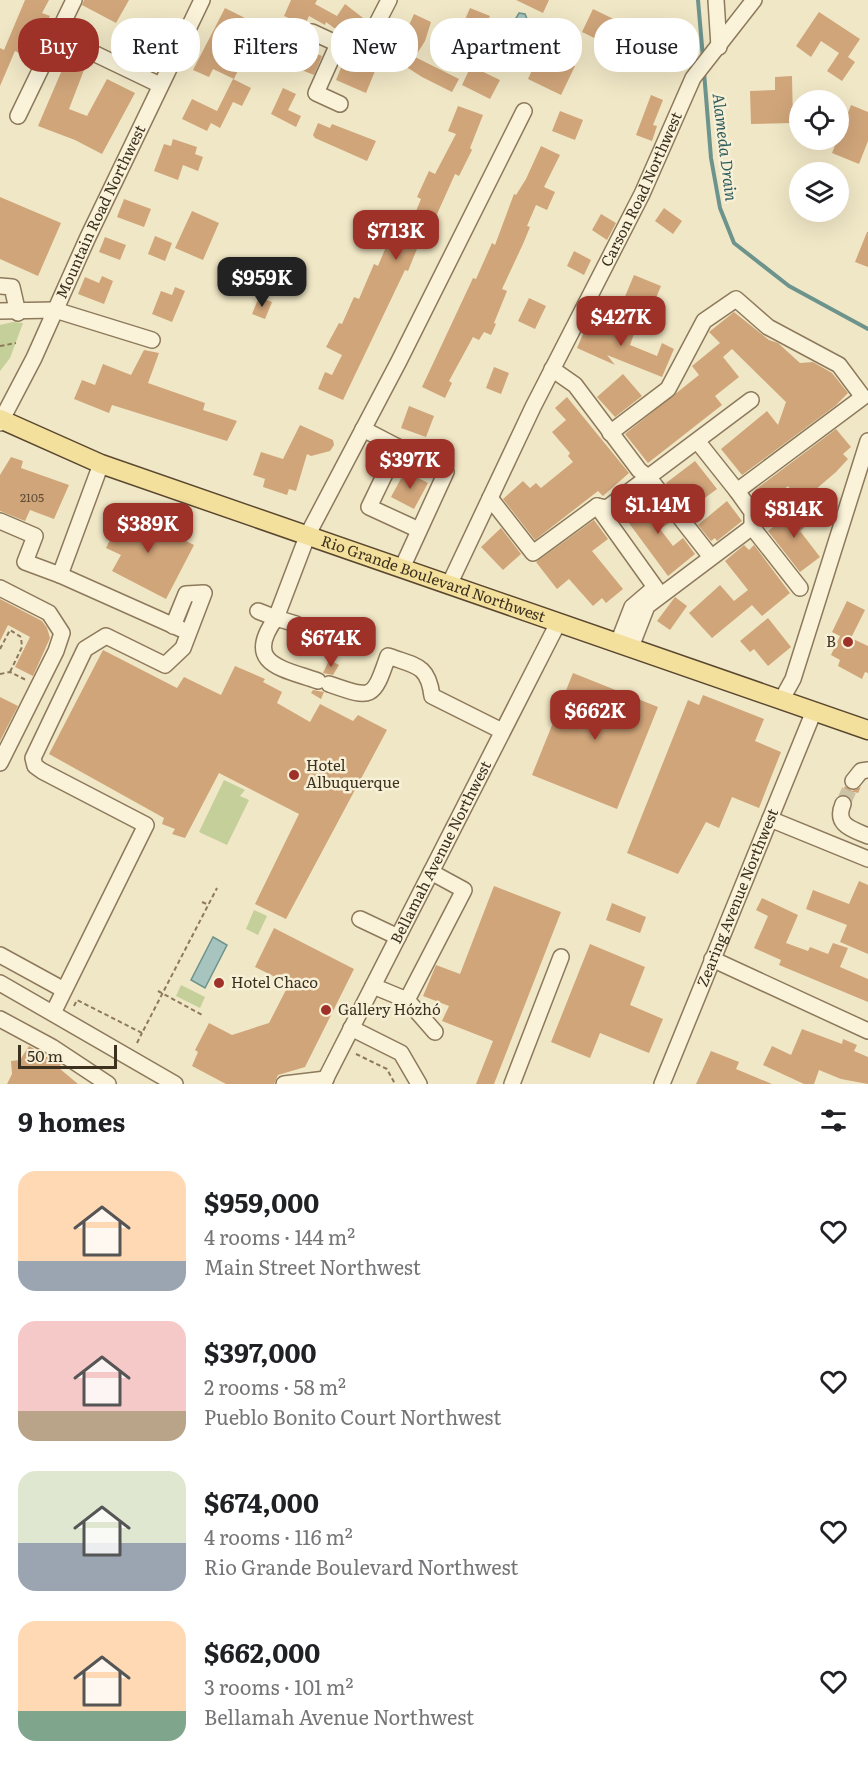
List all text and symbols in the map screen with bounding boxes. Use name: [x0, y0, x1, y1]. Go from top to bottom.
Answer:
chip: Buy: [18, 18, 99, 72]
chip: Rent: [111, 18, 200, 72]
chip: Filters: [212, 18, 319, 72]
chip: New: [331, 18, 418, 72]
chip: Apartment: [430, 18, 582, 72]
chip: House: [594, 18, 699, 72]
map controls: [789, 90, 849, 222]
button: locate: [789, 90, 849, 150]
water label: Alameda Drain: [707, 92, 745, 203]
street label: Carson Road Northwest: [594, 108, 687, 270]
street label: Mountain Road Northwest: [49, 120, 150, 302]
button: layers: [789, 162, 849, 222]
pin: $713K: [354, 210, 438, 261]
text: $713K: [367, 214, 425, 244]
pin: $959K: [220, 257, 304, 308]
text: $959K: [231, 261, 293, 291]
pin: $427K: [579, 296, 663, 347]
text: $427K: [591, 300, 652, 330]
pin: $397K: [368, 439, 452, 490]
text: $397K: [380, 443, 440, 473]
pin: $1.14M: [609, 484, 707, 535]
house number: 2105: [20, 488, 44, 506]
text: $1.14M: [625, 488, 691, 518]
pin: $814K: [752, 488, 836, 539]
text: $814K: [765, 492, 823, 522]
pin: $389K: [106, 503, 190, 554]
text: $389K: [117, 507, 179, 537]
street label: Rio Grande Boulevard Northwest: [318, 528, 549, 627]
pin: $674K: [289, 617, 373, 668]
text: $674K: [301, 621, 361, 651]
place label: B: [826, 629, 836, 652]
marker: B: [841, 635, 855, 649]
pin: $662K: [553, 690, 637, 741]
text: $662K: [564, 694, 626, 724]
place label: Hotel Albuquerque: [306, 753, 400, 793]
street label: Bellamah Avenue Northwest: [383, 756, 496, 947]
marker: Hotel Albuquerque: [287, 768, 301, 782]
street label: Zearing Avenue Northwest: [690, 805, 783, 990]
place label: Hotel Chaco: [231, 970, 318, 993]
marker: Hotel Chaco: [212, 976, 226, 990]
place label: Gallery Hózhó: [338, 997, 441, 1020]
marker: Gallery Hózhó: [319, 1003, 333, 1017]
scale bar: [18, 1042, 117, 1070]
text: 50 m: [27, 1043, 63, 1067]
text: 9 homes: [18, 1101, 125, 1140]
icon: filters: [817, 1104, 850, 1137]
text: $959,000: [204, 1182, 319, 1221]
icon: home: [66, 1195, 138, 1267]
icon: heart: [817, 1215, 850, 1248]
text: 4 rooms · 144 m²: [204, 1221, 355, 1251]
text: Main Street Northwest: [204, 1251, 421, 1281]
text: $397,000: [204, 1332, 317, 1371]
icon: home: [66, 1345, 138, 1417]
icon: heart: [817, 1365, 850, 1398]
text: 2 rooms · 58 m²: [204, 1371, 346, 1401]
text: Pueblo Bonito Court Northwest: [204, 1401, 501, 1431]
text: $674,000: [204, 1482, 319, 1521]
icon: home: [66, 1495, 138, 1567]
icon: heart: [817, 1515, 850, 1548]
text: 4 rooms · 116 m²: [204, 1521, 353, 1551]
text: Rio Grande Boulevard Northwest: [204, 1551, 518, 1581]
text: $662,000: [204, 1632, 320, 1671]
icon: home: [66, 1645, 138, 1717]
icon: heart: [817, 1665, 850, 1698]
text: 3 rooms · 101 m²: [204, 1671, 353, 1701]
text: Bellamah Avenue Northwest: [204, 1701, 474, 1731]

